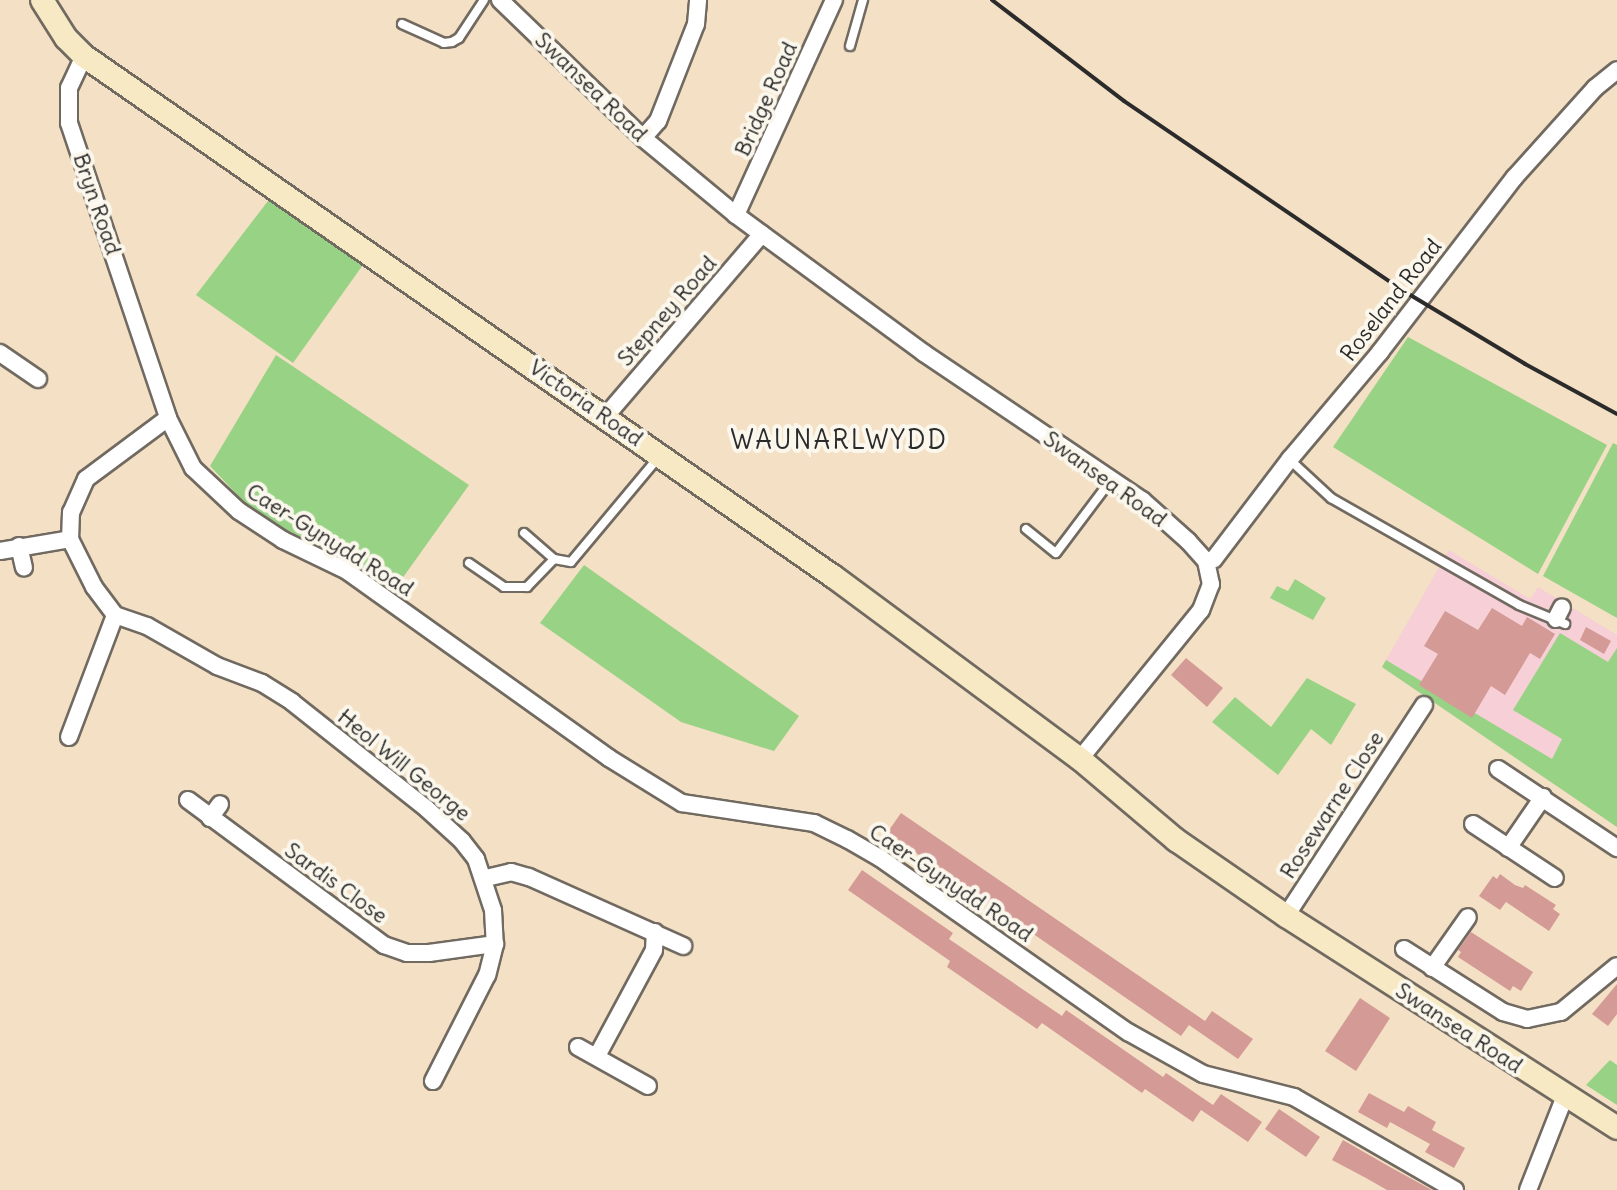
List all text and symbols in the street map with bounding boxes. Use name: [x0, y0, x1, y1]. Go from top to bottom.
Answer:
street label: Swansea Road: [529, 27, 653, 147]
street label: Bridge Road: [729, 38, 803, 160]
street label: Bryn Road: [67, 150, 127, 258]
street label: Roseland Road: [1335, 234, 1447, 366]
street label: Stepney Road: [612, 251, 722, 371]
street label: Victoria Road: [524, 354, 648, 452]
district label: WAUNARLWYDD: [730, 424, 948, 456]
street label: Swansea Road: [1038, 425, 1172, 533]
street label: Caer-Gynydd Road: [242, 478, 418, 602]
street label: Heol Will George: [332, 703, 476, 827]
street label: Rosewarne Close: [1275, 726, 1389, 884]
street label: Caer-Gynydd Road: [864, 818, 1038, 948]
street label: Sardis Close: [280, 837, 392, 929]
street label: Swansea Road: [1391, 977, 1527, 1079]

